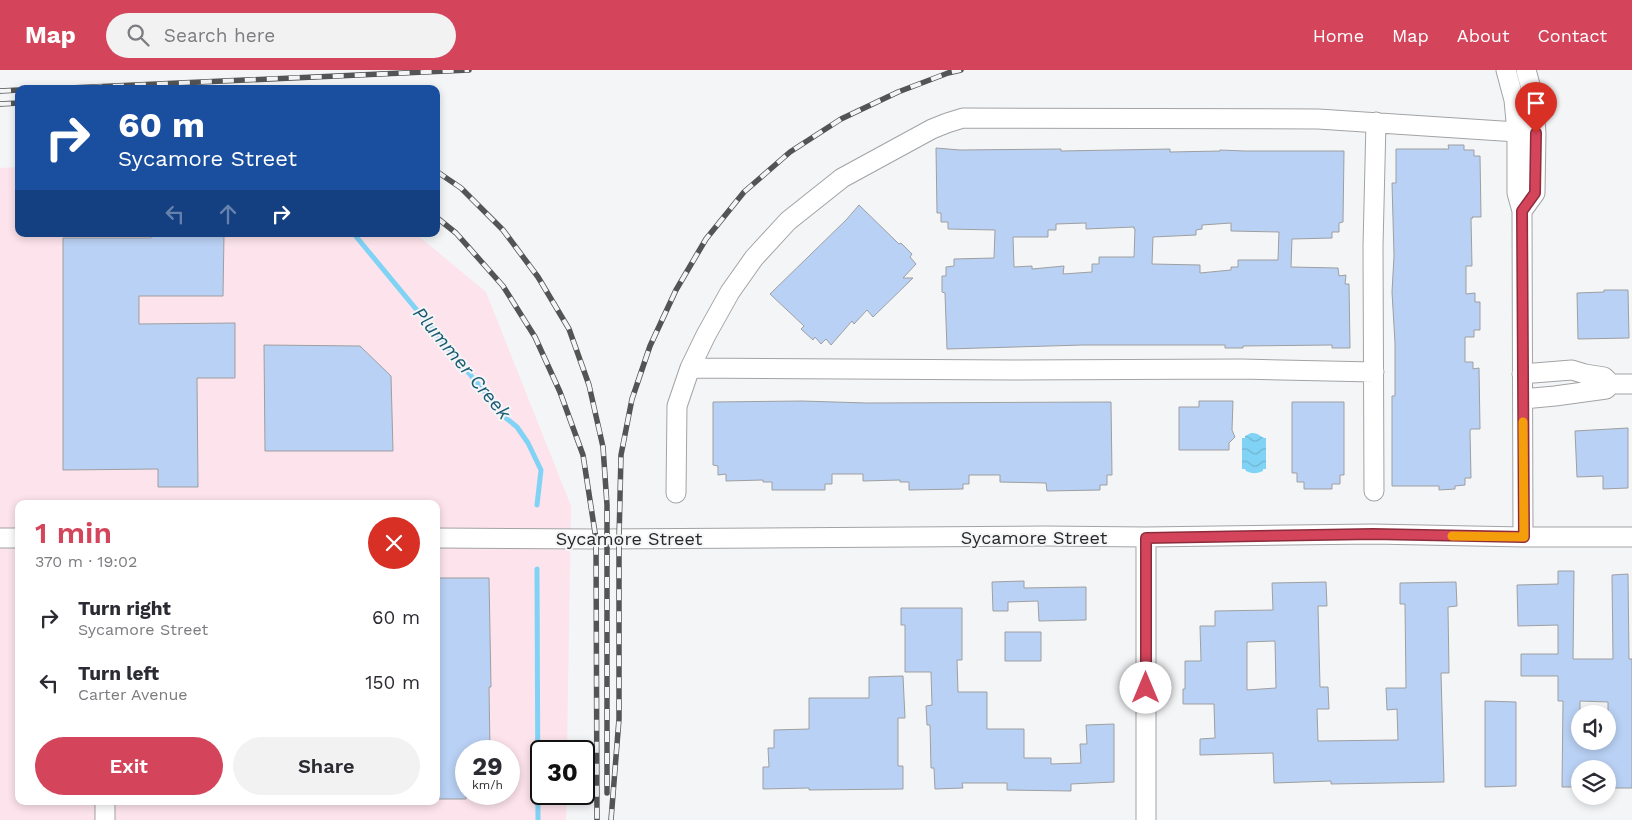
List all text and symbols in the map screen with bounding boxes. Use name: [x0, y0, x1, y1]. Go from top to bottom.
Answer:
search box: [106, 13, 456, 58]
text: Map: [25, 21, 76, 49]
icon: search: [124, 21, 152, 49]
text: Search here: [164, 24, 275, 47]
text: Home: [1313, 25, 1364, 46]
text: Map: [1392, 25, 1429, 46]
text: About: [1457, 25, 1509, 46]
text: Contact: [1537, 25, 1607, 46]
pin: [1515, 82, 1557, 133]
icon: arrive: [1522, 89, 1550, 117]
text: 60 m: [118, 104, 205, 146]
icon: right: [35, 105, 100, 170]
text: Sycamore Street: [118, 146, 297, 171]
icon: left: [161, 200, 189, 228]
icon: ahead: [214, 200, 242, 228]
icon: right: [267, 200, 295, 228]
water label: Plummer Creek: [408, 302, 516, 425]
text: 1 min: [35, 515, 112, 550]
button: close: [368, 517, 420, 569]
street label: Sycamore Street: [961, 527, 1108, 548]
street label: Sycamore Street: [556, 528, 703, 549]
text: 370 m · 19:02: [35, 552, 137, 571]
text: Turn right: [78, 597, 171, 620]
icon: right: [35, 604, 63, 632]
text: 60 m: [372, 606, 420, 629]
text: Sycamore Street: [78, 620, 208, 639]
position arrow: [1119, 661, 1171, 713]
text: Turn left: [78, 662, 159, 685]
icon: left: [35, 669, 63, 697]
text: 150 m: [365, 671, 420, 694]
text: Carter Avenue: [78, 685, 188, 704]
map controls: [1571, 705, 1616, 805]
button: sound: [1571, 705, 1616, 750]
button: Exit: [35, 737, 223, 795]
button: Share: [233, 737, 420, 795]
speed limit sign: 30: [530, 740, 595, 805]
text: 29: [472, 752, 503, 781]
button: layers: [1571, 760, 1616, 805]
text: km/h: [472, 778, 503, 792]

